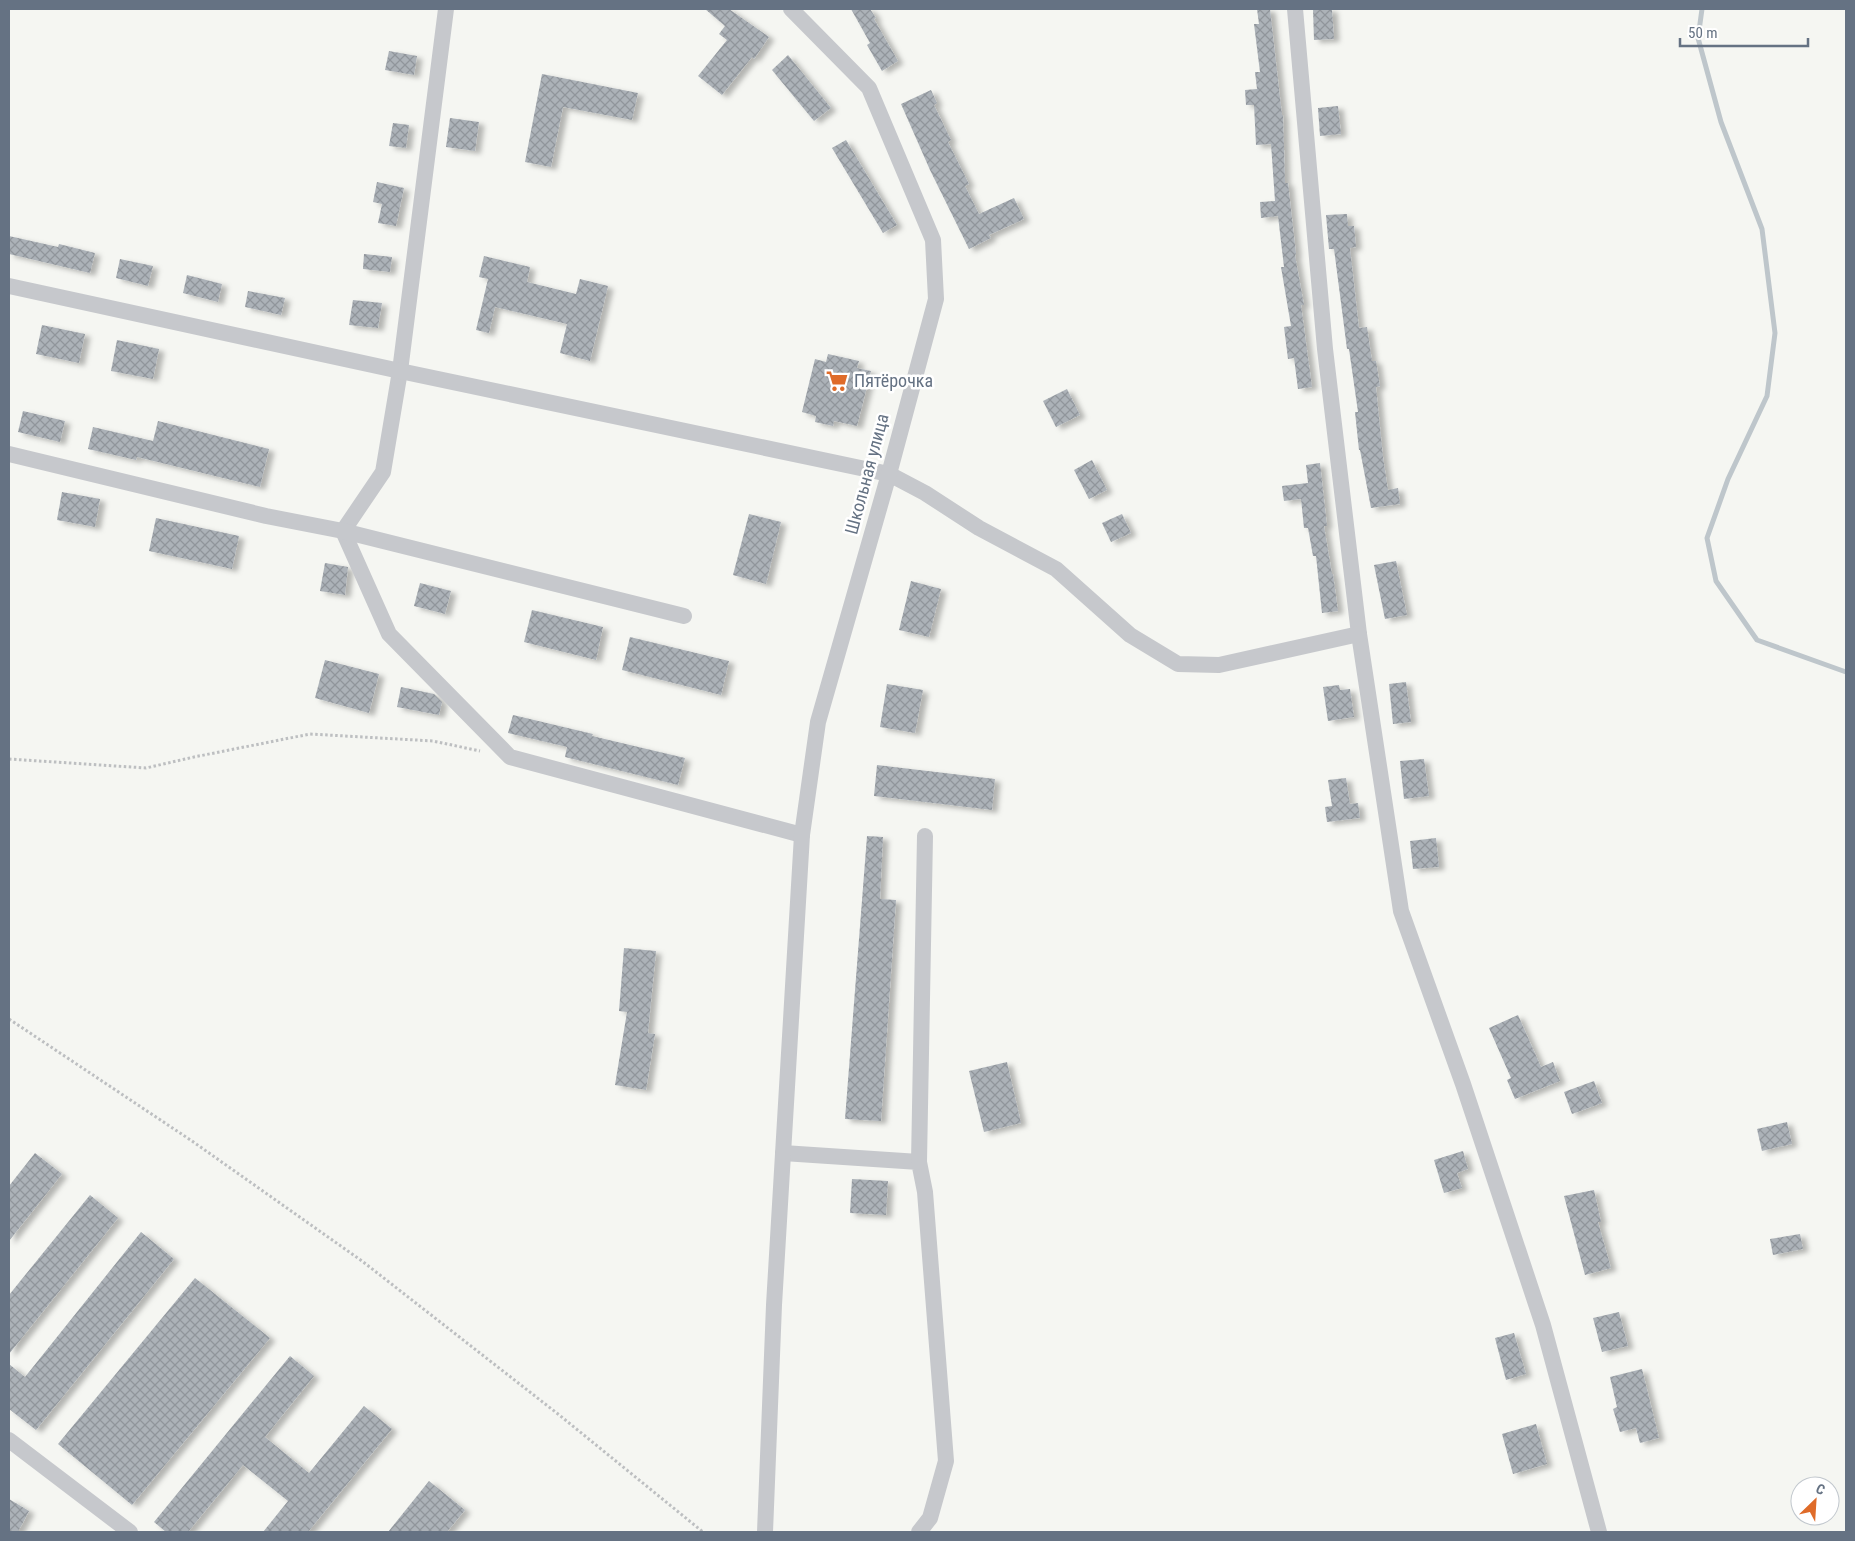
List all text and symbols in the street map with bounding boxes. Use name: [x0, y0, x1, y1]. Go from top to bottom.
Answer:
scale bar: [1680, 15, 1808, 47]
text: 50 m: [1688, 24, 1718, 42]
supermarket icon: Пятёрочка: [824, 368, 850, 394]
place label: Пятёрочка: [854, 370, 933, 391]
street label: Школьная улица: [840, 411, 893, 536]
north arrow: [1790, 1476, 1840, 1526]
text: С: [1813, 1480, 1828, 1498]

